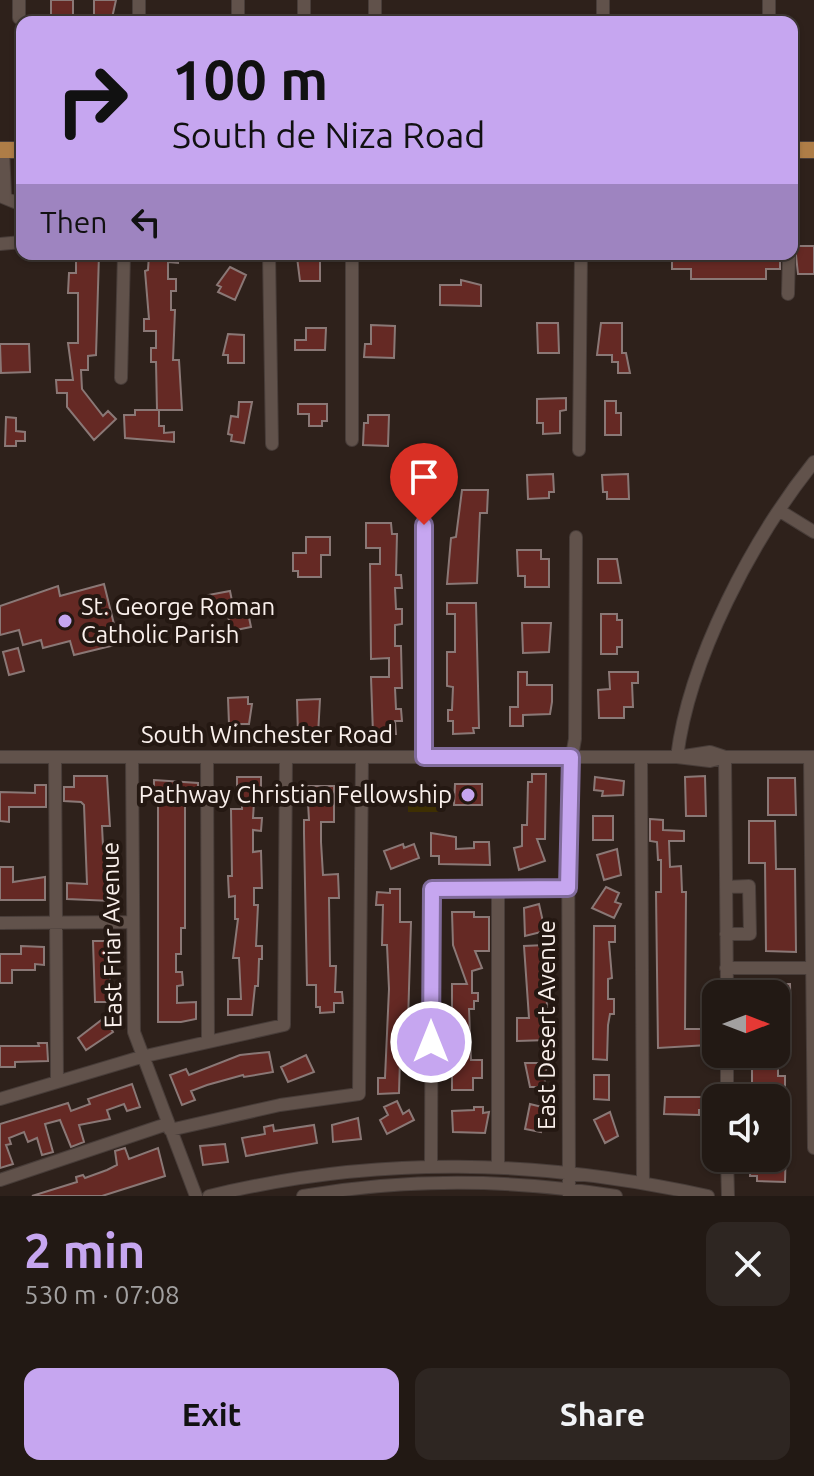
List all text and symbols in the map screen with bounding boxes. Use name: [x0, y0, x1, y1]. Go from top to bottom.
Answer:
icon: right: [40, 48, 144, 152]
text: 100 m: [172, 48, 328, 111]
text: South de Niza Road: [172, 114, 485, 155]
icon: left: [124, 200, 168, 244]
text: Then: [40, 205, 108, 239]
pin: [390, 443, 458, 525]
icon: arrive: [402, 455, 446, 499]
place label: St. George Roman Catholic Parish: [81, 593, 275, 648]
marker: St. George Roman Catholic Parish: [56, 612, 74, 630]
street label: South Winchester Road: [141, 721, 393, 748]
place label: Pathway Christian Fellowship: [139, 781, 452, 808]
marker: Pathway Christian Fellowship: [459, 786, 477, 804]
street label: East Friar Avenue: [96, 842, 127, 1028]
street label: East Desert Avenue: [533, 920, 560, 1130]
north arrow: [702, 980, 790, 1068]
map controls: [702, 980, 790, 1172]
position arrow: [389, 1000, 473, 1084]
button: sound: [702, 1084, 790, 1172]
button: close: [706, 1222, 790, 1306]
text: 2 min: [24, 1223, 145, 1277]
text: 530 m · 07:08: [24, 1280, 180, 1309]
button: Exit: [24, 1368, 399, 1460]
button: Share: [415, 1368, 790, 1460]

